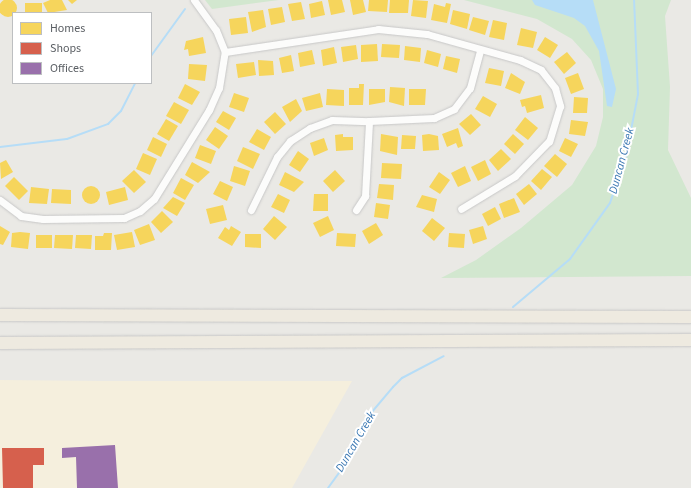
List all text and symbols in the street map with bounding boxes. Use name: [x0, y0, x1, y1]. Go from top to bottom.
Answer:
legend: [12, 12, 152, 84]
text: Homes: [50, 20, 85, 37]
text: Shops: [50, 40, 81, 57]
text: Offices: [50, 60, 84, 77]
water label: Duncan Creek: [606, 126, 638, 196]
water label: Duncan Creek: [333, 409, 379, 475]

